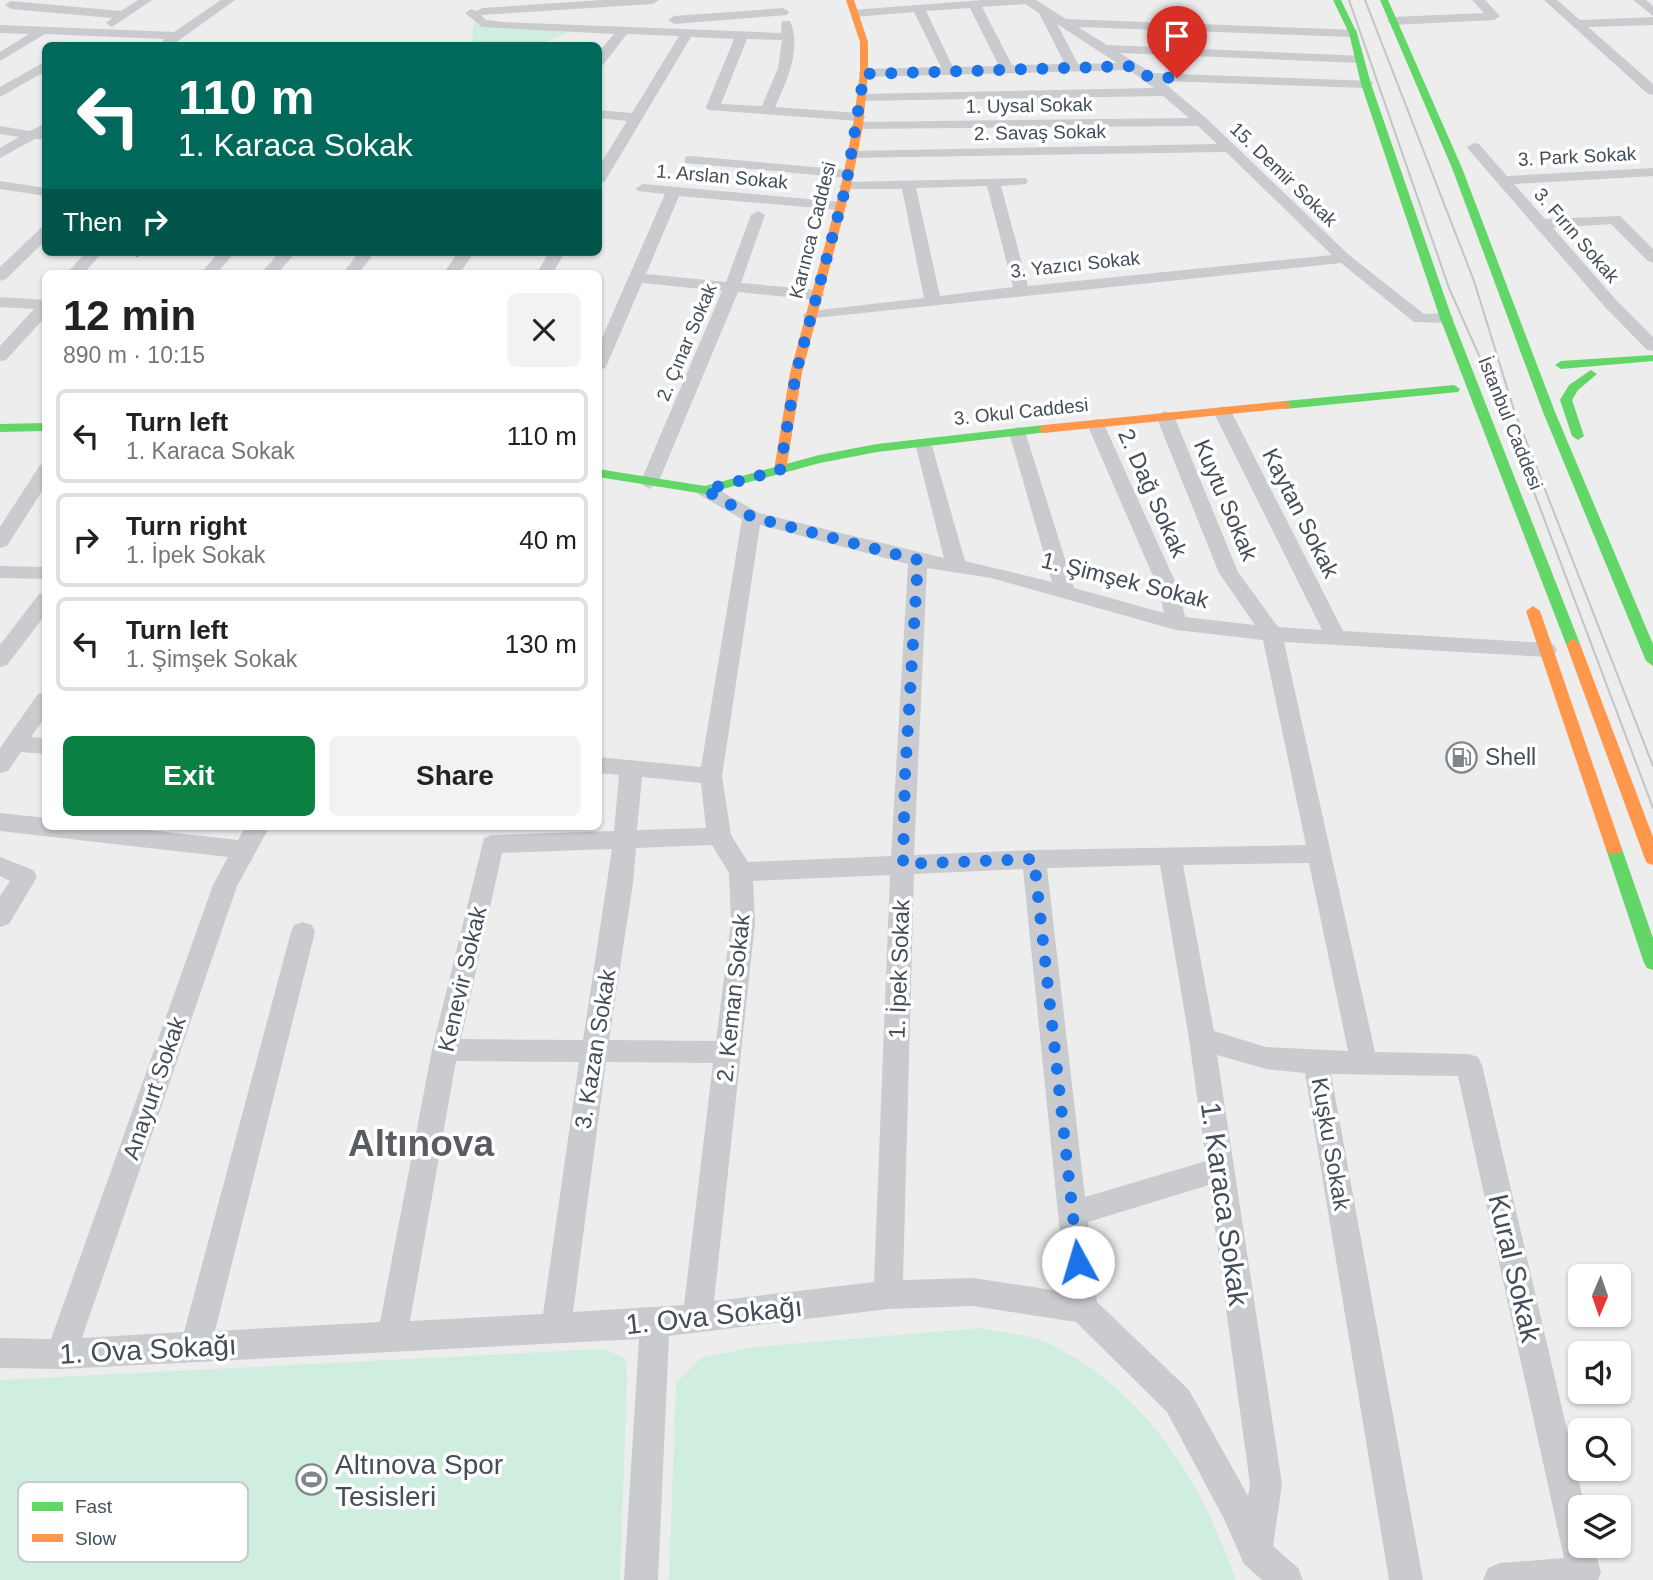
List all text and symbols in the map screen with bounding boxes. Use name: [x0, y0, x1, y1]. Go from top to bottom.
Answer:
pin: [1147, 6, 1207, 78]
icon: arrive: [1158, 17, 1196, 55]
icon: left: [63, 70, 154, 161]
text: 110 m: [178, 70, 314, 124]
street label: 1. Uysal Sokak: [965, 94, 1093, 117]
street label: 15. Demir Sokak: [1226, 118, 1342, 231]
street label: 2. Savaş Sokak: [974, 121, 1107, 144]
text: 1. Karaca Sokak: [178, 127, 413, 163]
street label: 3. Park Sokak: [1517, 143, 1637, 170]
street label: Karınca Caddesi: [785, 159, 840, 301]
street label: 1. Arslan Sokak: [655, 160, 789, 193]
street label: 3. Fırın Sokak: [1530, 184, 1624, 287]
icon: right: [136, 203, 174, 241]
text: Then: [63, 207, 122, 237]
street label: 3. Yazıcı Sokak: [1009, 247, 1141, 282]
street label: 2. Çınar Sokak: [652, 280, 721, 404]
text: 12 min: [63, 292, 196, 339]
button: close: [507, 293, 581, 367]
text: 890 m · 10:15: [63, 342, 205, 368]
street label: İstanbul Caddesi: [1474, 354, 1547, 493]
street label: 3. Okul Caddesi: [953, 394, 1089, 429]
text: Turn left: [126, 407, 228, 437]
icon: left: [67, 417, 105, 455]
text: 110 m: [507, 421, 577, 451]
street label: 2. Dağ Sokak: [1113, 425, 1193, 562]
street label: Kuytu Sokak: [1189, 435, 1263, 565]
text: 1. Karaca Sokak: [126, 438, 295, 464]
street label: Kaytan Sokak: [1257, 444, 1345, 583]
text: Turn right: [126, 511, 247, 541]
icon: right: [67, 521, 105, 559]
text: 40 m: [519, 525, 577, 555]
text: 1. İpek Sokak: [126, 542, 265, 568]
street label: 1. Şimşek Sokak: [1039, 547, 1212, 613]
text: Turn left: [126, 615, 228, 645]
icon: left: [67, 625, 105, 663]
text: 130 m: [505, 629, 577, 659]
text: 1. Şimşek Sokak: [126, 646, 297, 672]
button: Exit: [63, 736, 315, 816]
button: Share: [329, 736, 581, 816]
fuel station icon: Shell: [1445, 740, 1479, 774]
place label: Shell: [1485, 744, 1536, 770]
street label: 1. İpek Sokak: [884, 898, 914, 1039]
street label: Kenevir Sokak: [433, 903, 491, 1054]
street label: 2. Keman Sokak: [711, 912, 755, 1083]
street label: 3. Kazan Sokak: [570, 967, 621, 1131]
street label: Anayurt Sokak: [117, 1013, 191, 1163]
street label: Kuşku Sokak: [1307, 1076, 1356, 1213]
street label: 1. Karaca Sokak: [1195, 1100, 1254, 1309]
district label: Altınova: [348, 1123, 494, 1164]
street label: Kural Sokak: [1482, 1191, 1547, 1346]
position arrow: [1041, 1225, 1115, 1299]
north arrow: [1568, 1264, 1631, 1326]
map controls: [1568, 1264, 1631, 1558]
street label: 1. Ova Sokağı: [624, 1291, 804, 1340]
street label: 1. Ova Sokağı: [59, 1329, 237, 1370]
button: sound: [1568, 1341, 1631, 1404]
button: search: [1568, 1418, 1631, 1481]
place label: Altınova Spor Tesisleri: [335, 1449, 503, 1512]
sports icon: Altınova Spor Tesisleri: [295, 1463, 329, 1497]
legend: [18, 1482, 248, 1562]
button: layers: [1568, 1495, 1631, 1558]
text: Fast: [75, 1496, 113, 1517]
text: Slow: [75, 1528, 116, 1549]

